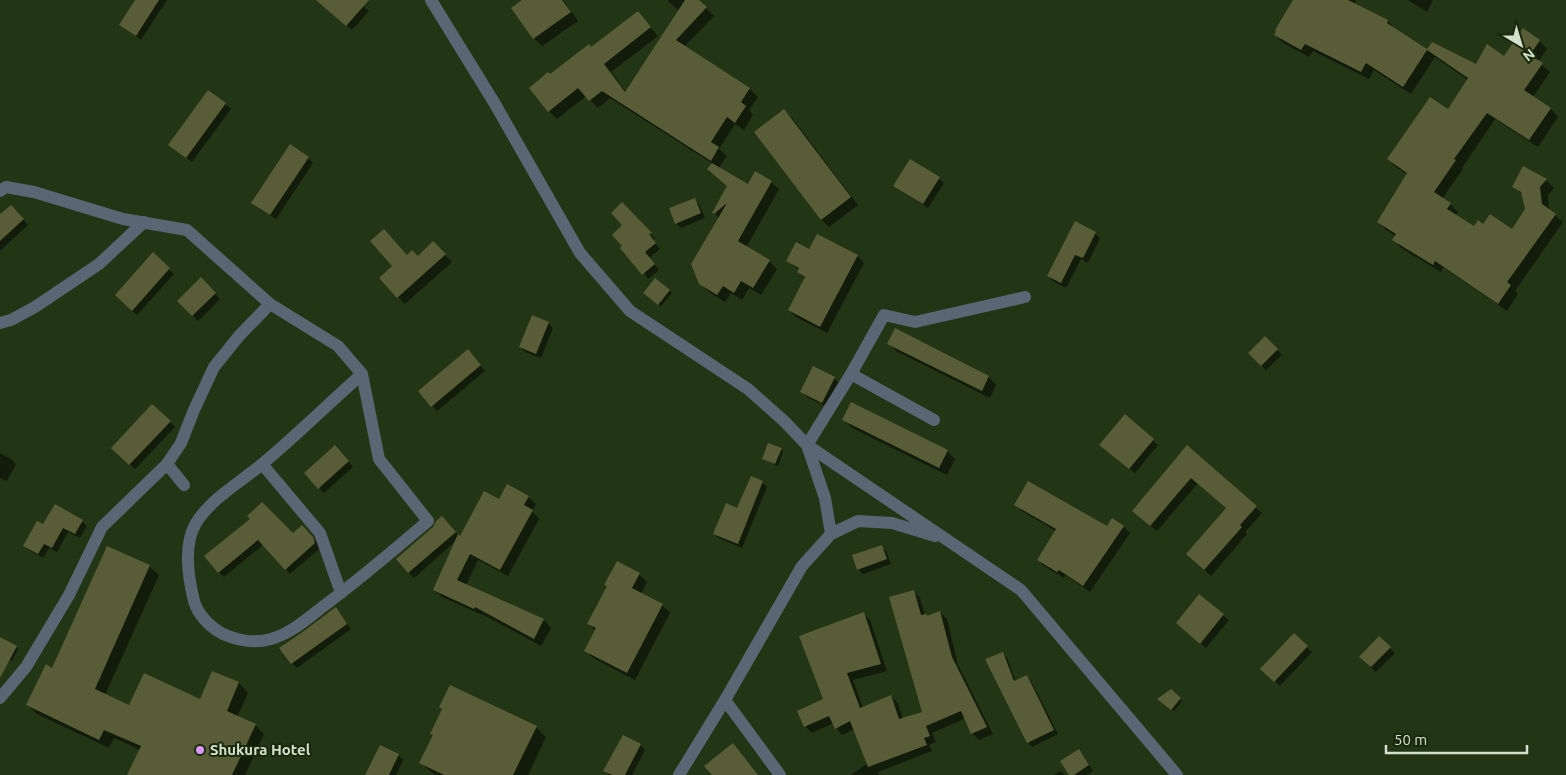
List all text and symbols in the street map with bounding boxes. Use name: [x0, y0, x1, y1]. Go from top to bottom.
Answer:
north arrow: [1496, 20, 1546, 70]
text: N: [1520, 46, 1538, 65]
scale bar: [1386, 722, 1527, 754]
text: 50 m: [1394, 731, 1427, 748]
place label: Shukura Hotel: [210, 741, 311, 758]
marker: Shukura Hotel: [194, 744, 206, 756]

